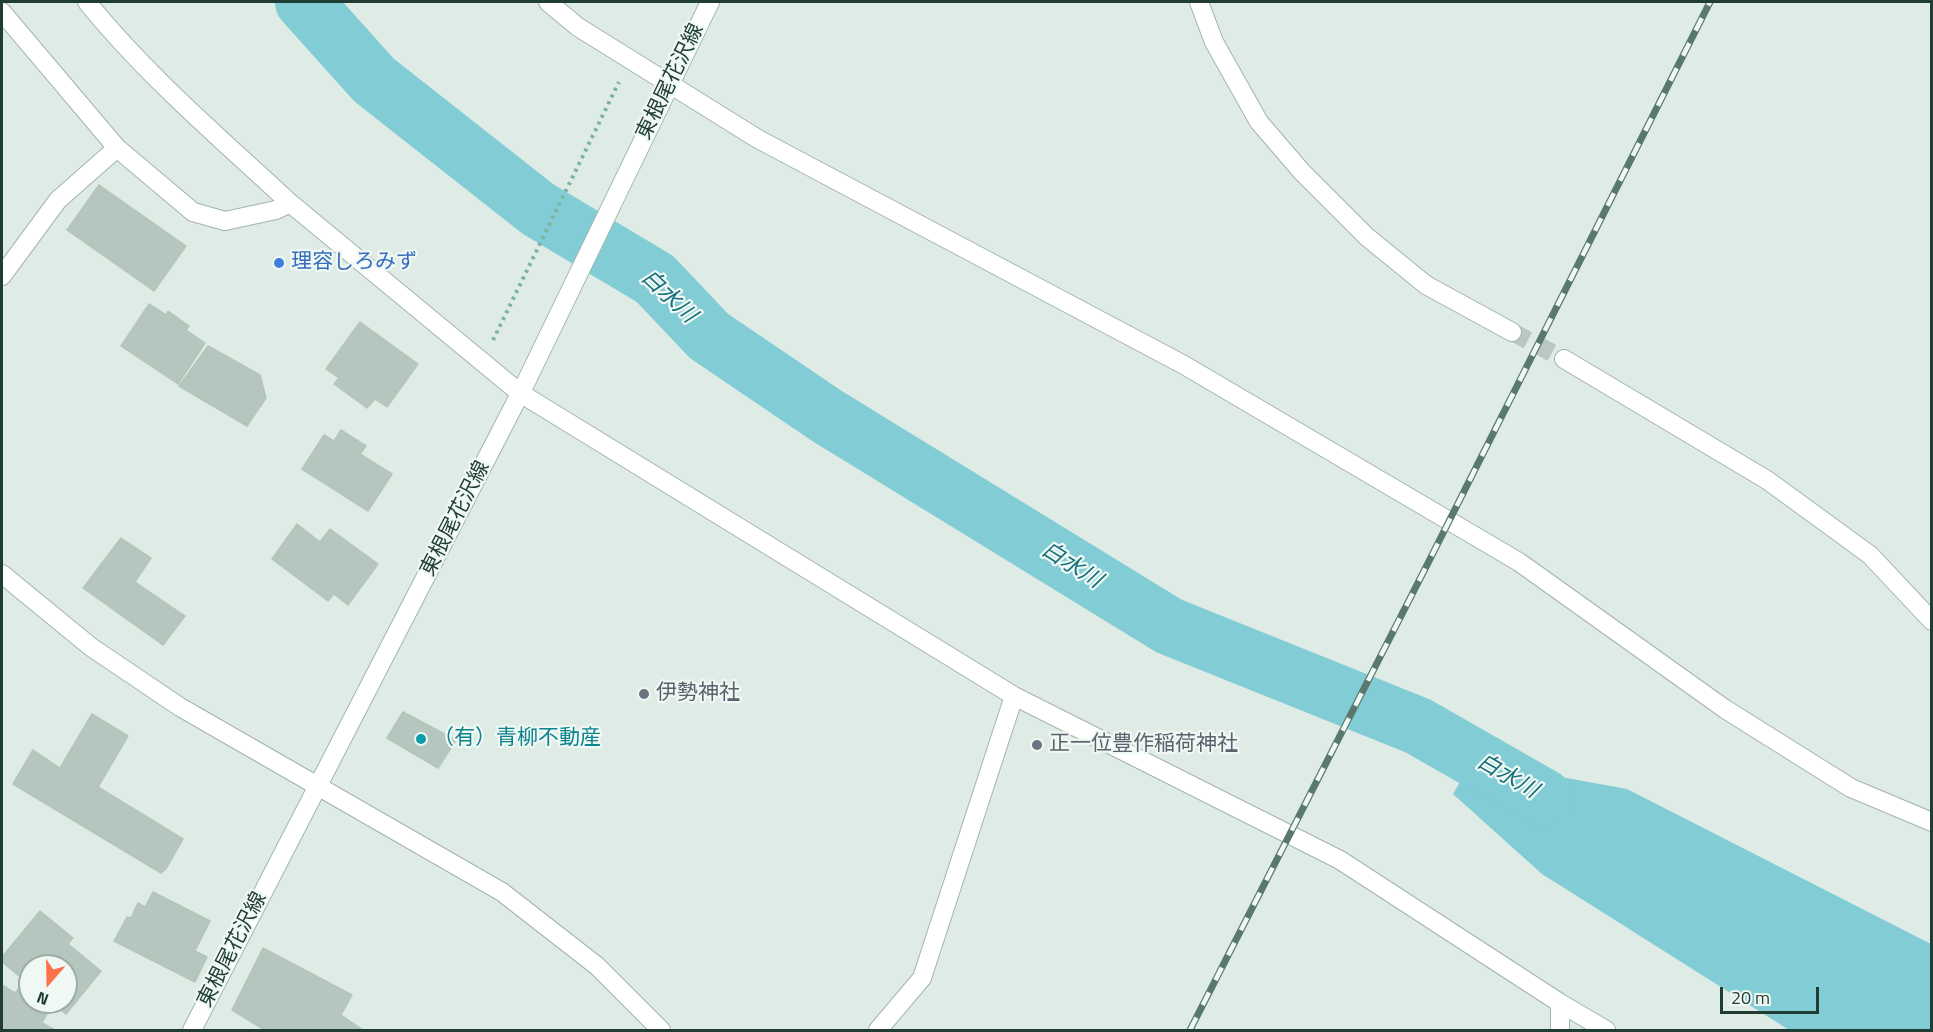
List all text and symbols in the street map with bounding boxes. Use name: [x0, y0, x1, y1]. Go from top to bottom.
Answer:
street label: 東根尾花沢線: [632, 20, 710, 144]
place label: 理容しろみず: [291, 250, 417, 276]
marker: 理容しろみず: [272, 256, 286, 270]
water label: 白水川: [635, 265, 701, 329]
street label: 東根尾花沢線: [416, 457, 496, 581]
water label: 白水川: [1036, 537, 1106, 595]
place label: 伊勢神社: [656, 681, 740, 707]
marker: 伊勢神社: [637, 687, 651, 701]
place label: （有）青柳不動産: [433, 726, 601, 752]
marker: （有）青柳不動産: [414, 732, 428, 746]
place label: 正一位豊作稲荷神社: [1049, 732, 1238, 758]
marker: 正一位豊作稲荷神社: [1030, 738, 1044, 752]
water label: 白水川: [1472, 749, 1542, 805]
street label: 東根尾花沢線: [193, 888, 273, 1012]
north arrow: [18, 954, 78, 1014]
scale bar: [1723, 975, 1822, 1013]
text: 20 m: [1731, 984, 1770, 1011]
text: N: [33, 986, 52, 1012]

